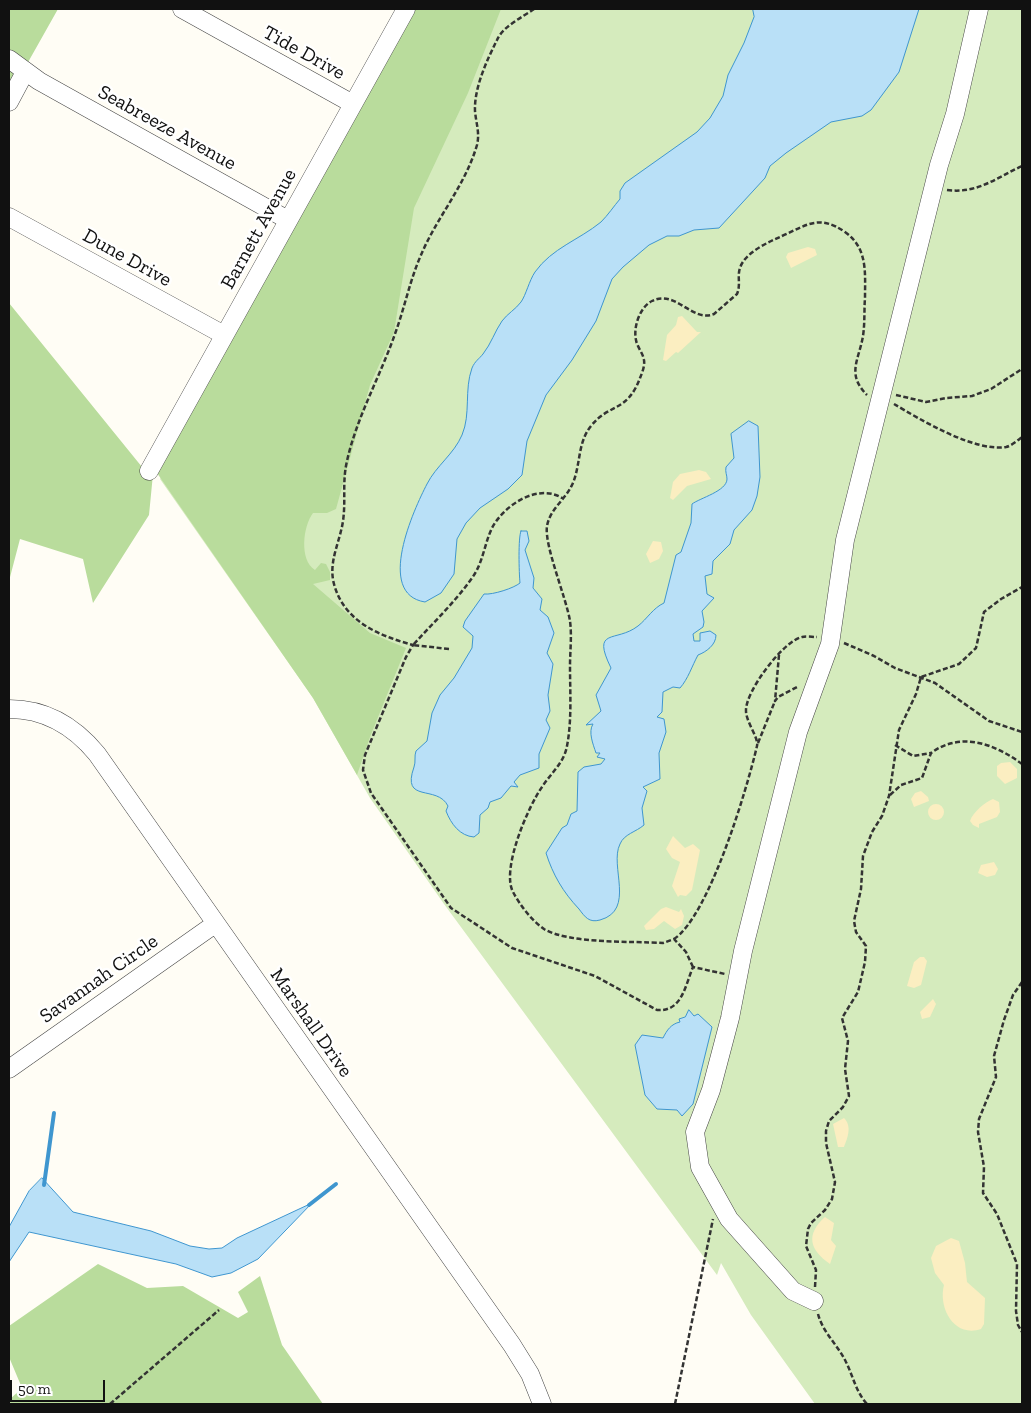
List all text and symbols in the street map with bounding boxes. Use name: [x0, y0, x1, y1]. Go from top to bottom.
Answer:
street label: Tide Drive: [259, 21, 349, 85]
street label: Seabreeze Avenue: [94, 80, 240, 176]
street label: Barnett Avenue: [216, 165, 302, 293]
street label: Dune Drive: [78, 224, 176, 292]
street label: Savannah Circle: [35, 929, 163, 1029]
street label: Marshall Drive: [265, 964, 357, 1082]
scale bar: [12, 1370, 108, 1402]
text: 50 m: [18, 1380, 51, 1398]

